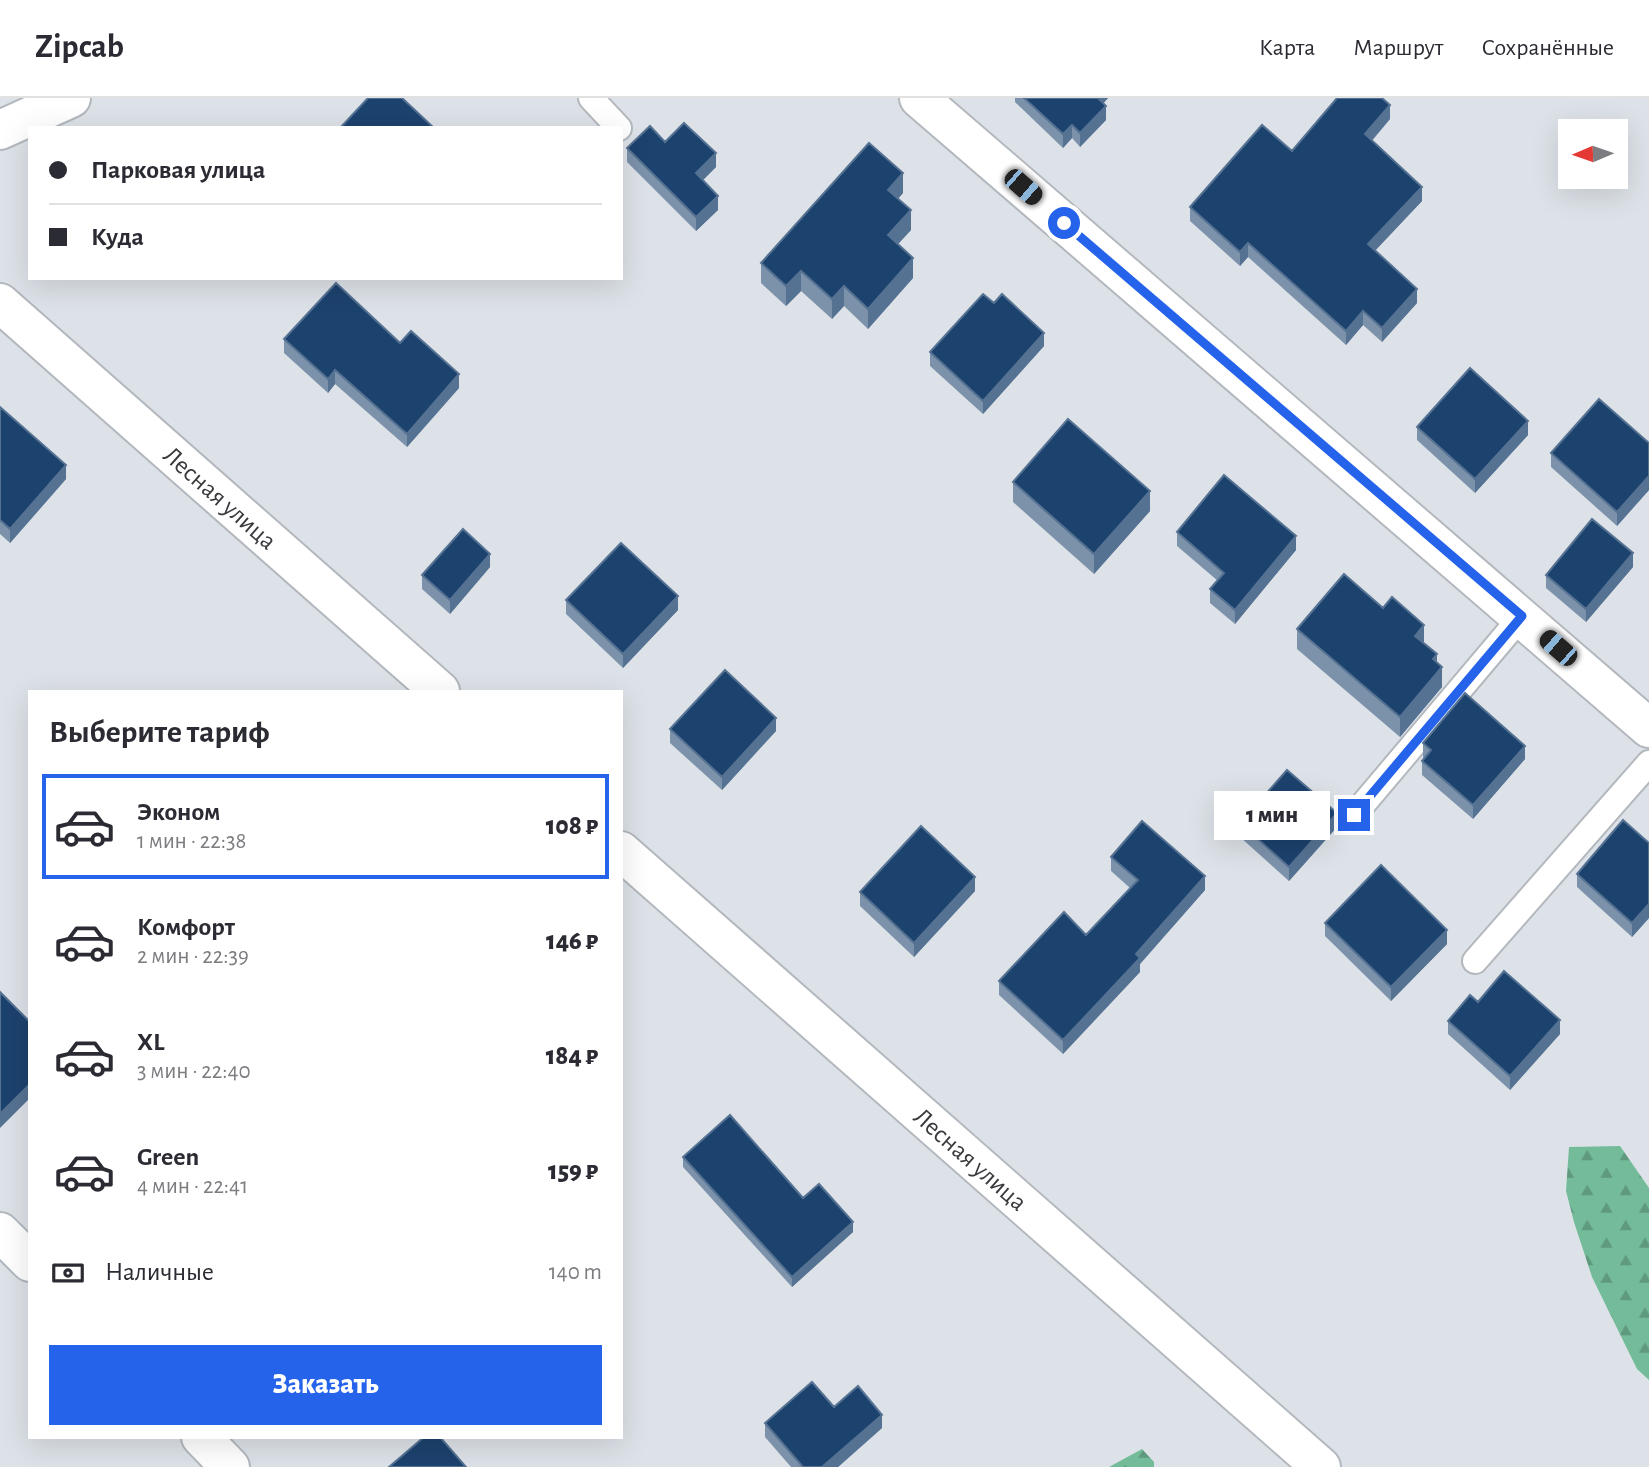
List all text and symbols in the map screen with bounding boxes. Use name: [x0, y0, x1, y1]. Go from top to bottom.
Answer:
text: Zipcab: [35, 31, 124, 64]
text: Карта: [1259, 36, 1315, 60]
text: Маршрут: [1353, 36, 1443, 60]
text: Сохранённые: [1481, 36, 1614, 60]
north arrow: [1558, 119, 1628, 189]
map controls: [1558, 119, 1628, 189]
text: Парковая улица: [91, 157, 265, 183]
car: [1001, 165, 1046, 209]
route start: [1048, 207, 1080, 239]
text: Куда: [91, 224, 144, 250]
street label: Лесная улица: [158, 442, 281, 555]
car: [1536, 626, 1581, 670]
text: Выберите тариф: [49, 716, 270, 748]
callout: 1 мин: [1214, 790, 1330, 840]
icon: car: [53, 795, 116, 858]
text: Эконом: [137, 799, 220, 825]
route end: [1338, 799, 1370, 831]
text: 1 мин: [1246, 804, 1298, 827]
text: 108 ₽: [546, 813, 598, 839]
text: 1 мин · 22:38: [137, 830, 246, 853]
icon: car: [53, 910, 116, 973]
text: Комфорт: [137, 914, 235, 940]
text: 146 ₽: [546, 928, 598, 954]
text: 2 мин · 22:39: [137, 945, 249, 968]
icon: car: [53, 1025, 116, 1088]
text: XL: [137, 1029, 164, 1055]
text: 184 ₽: [546, 1043, 598, 1069]
text: 3 мин · 22:40: [137, 1060, 251, 1083]
street label: Лесная улица: [909, 1103, 1032, 1216]
icon: car: [53, 1140, 116, 1203]
text: Green: [137, 1144, 199, 1170]
text: 159 ₽: [548, 1158, 598, 1184]
text: 4 мин · 22:41: [137, 1175, 248, 1198]
icon: cash: [49, 1254, 87, 1292]
text: Наличные: [105, 1259, 214, 1285]
text: 140 m: [549, 1261, 602, 1284]
button: Заказать: [49, 1345, 602, 1425]

